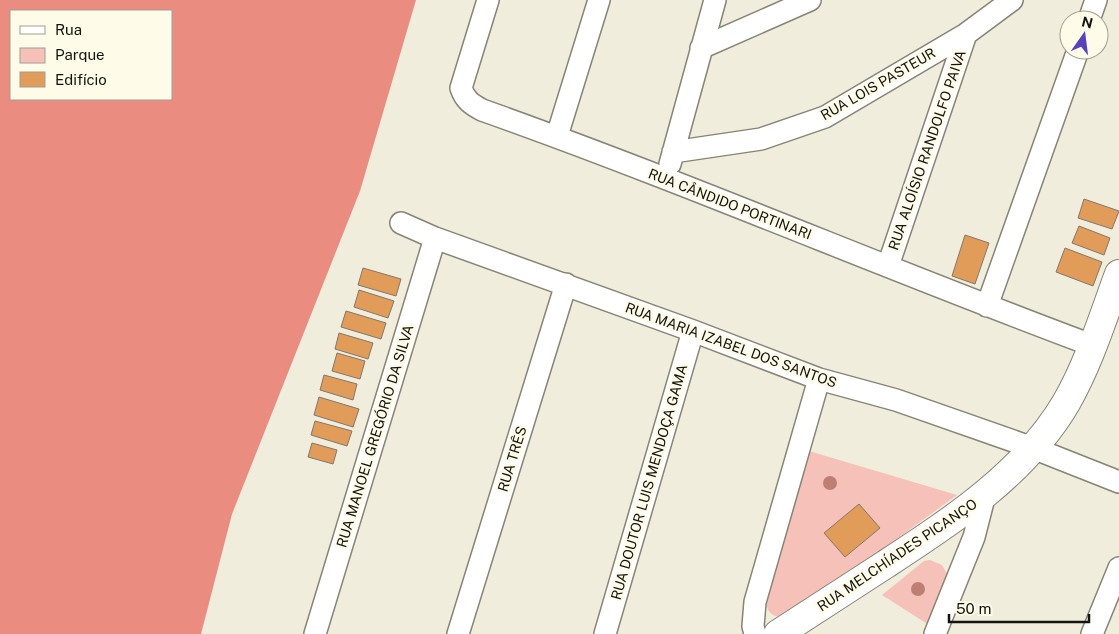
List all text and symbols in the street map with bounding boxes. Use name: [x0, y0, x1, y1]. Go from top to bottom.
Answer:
legend: [10, 10, 172, 100]
north arrow: [1059, 10, 1109, 60]
text: N: [1080, 13, 1094, 31]
text: Rua: [55, 21, 82, 38]
street label: RUA LOIS PASTEUR: [818, 45, 938, 123]
text: Parque: [55, 46, 105, 63]
street label: RUA ALOÍSIO RANDOLFO PAIVA: [884, 47, 969, 252]
text: Edifício: [55, 71, 107, 88]
street label: RUA CÂNDIDO PORTINARI: [646, 164, 814, 243]
street label: RUA MARIA IZABEL DOS SANTOS: [623, 299, 839, 391]
street label: RUA MANOEL GREGÓRIO DA SILVA: [331, 322, 417, 549]
street label: RUA DOUTOR LUIS MENDOÇA GAMA: [608, 362, 690, 602]
street label: RUA TRÊS: [493, 424, 530, 494]
street label: RUA MELCHÍADES PICANÇO: [814, 495, 980, 614]
scale bar: [949, 592, 1089, 624]
text: 50 m: [956, 600, 991, 617]

